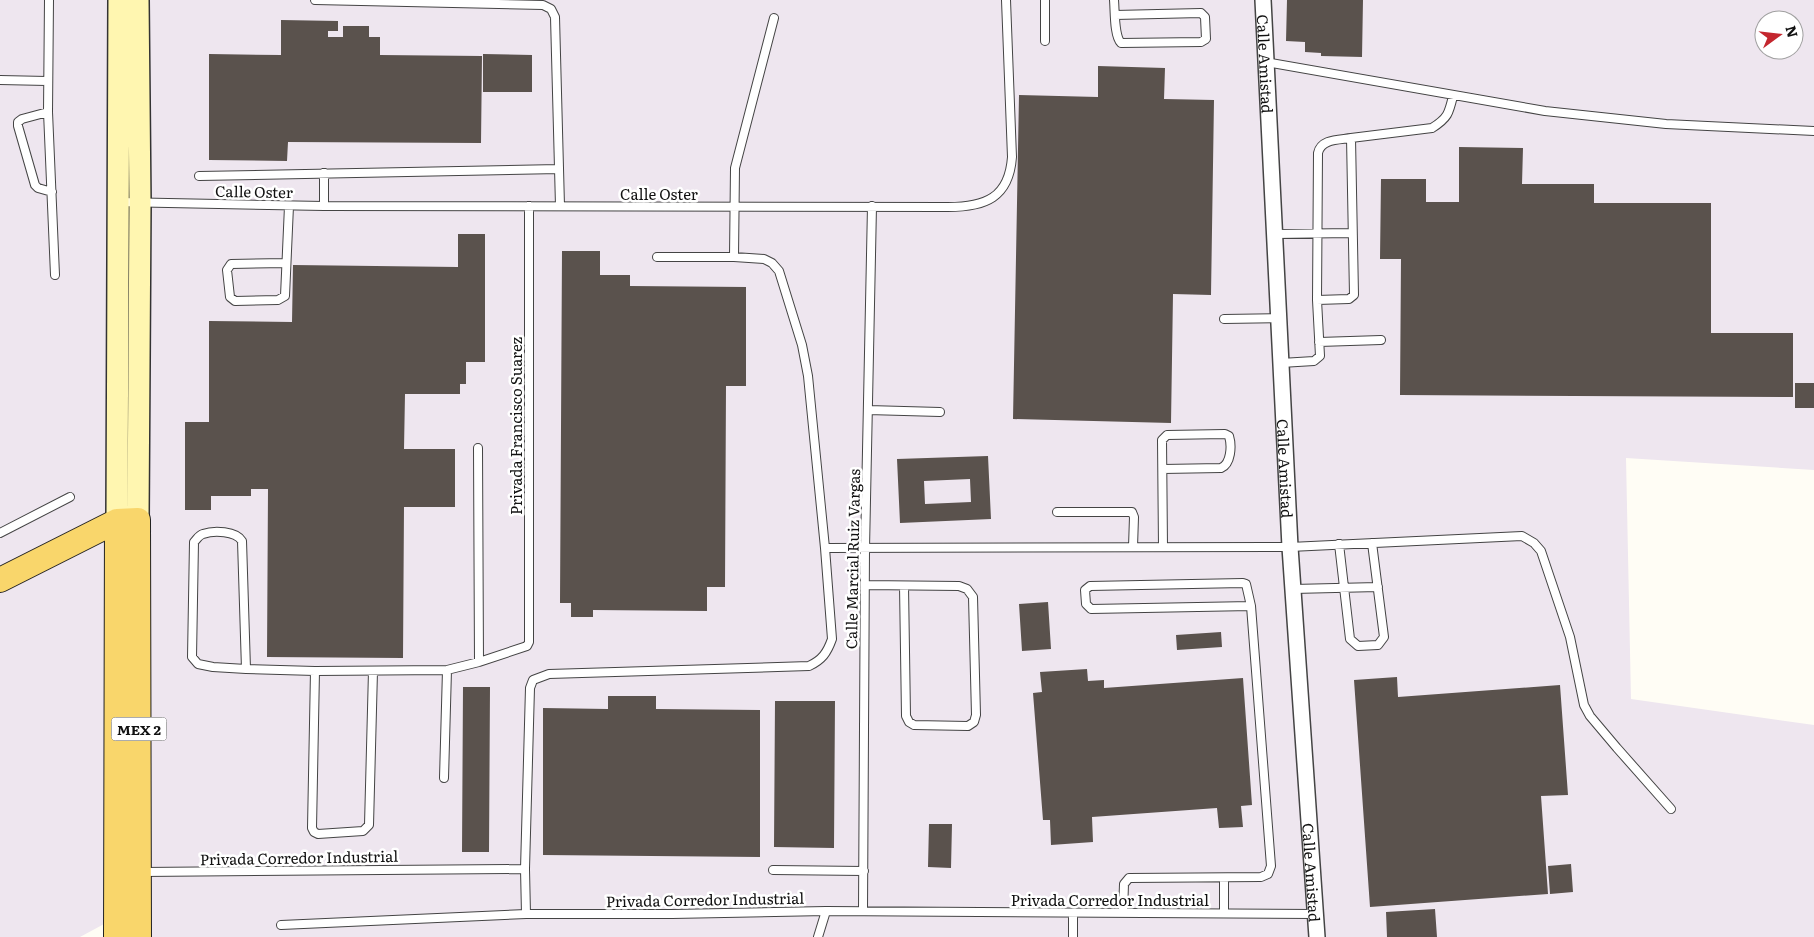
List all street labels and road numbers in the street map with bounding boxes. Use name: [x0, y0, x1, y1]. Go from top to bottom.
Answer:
street label: Calle Amistad: [1252, 14, 1280, 114]
street label: Calle Oster: [215, 179, 293, 203]
street label: Calle Oster: [620, 182, 698, 205]
street label: Privada Francisco Suarez: [504, 337, 527, 515]
street label: Calle Amistad: [1272, 418, 1300, 519]
street label: Calle Marcial Ruiz Vargas: [839, 468, 865, 649]
road number: MEX 2: [112, 718, 166, 741]
street label: Calle Amistad: [1298, 822, 1327, 923]
street label: Privada Corredor Industrial: [200, 844, 398, 870]
street label: Privada Corredor Industrial: [606, 886, 804, 912]
street label: Privada Corredor Industrial: [1011, 888, 1209, 911]

